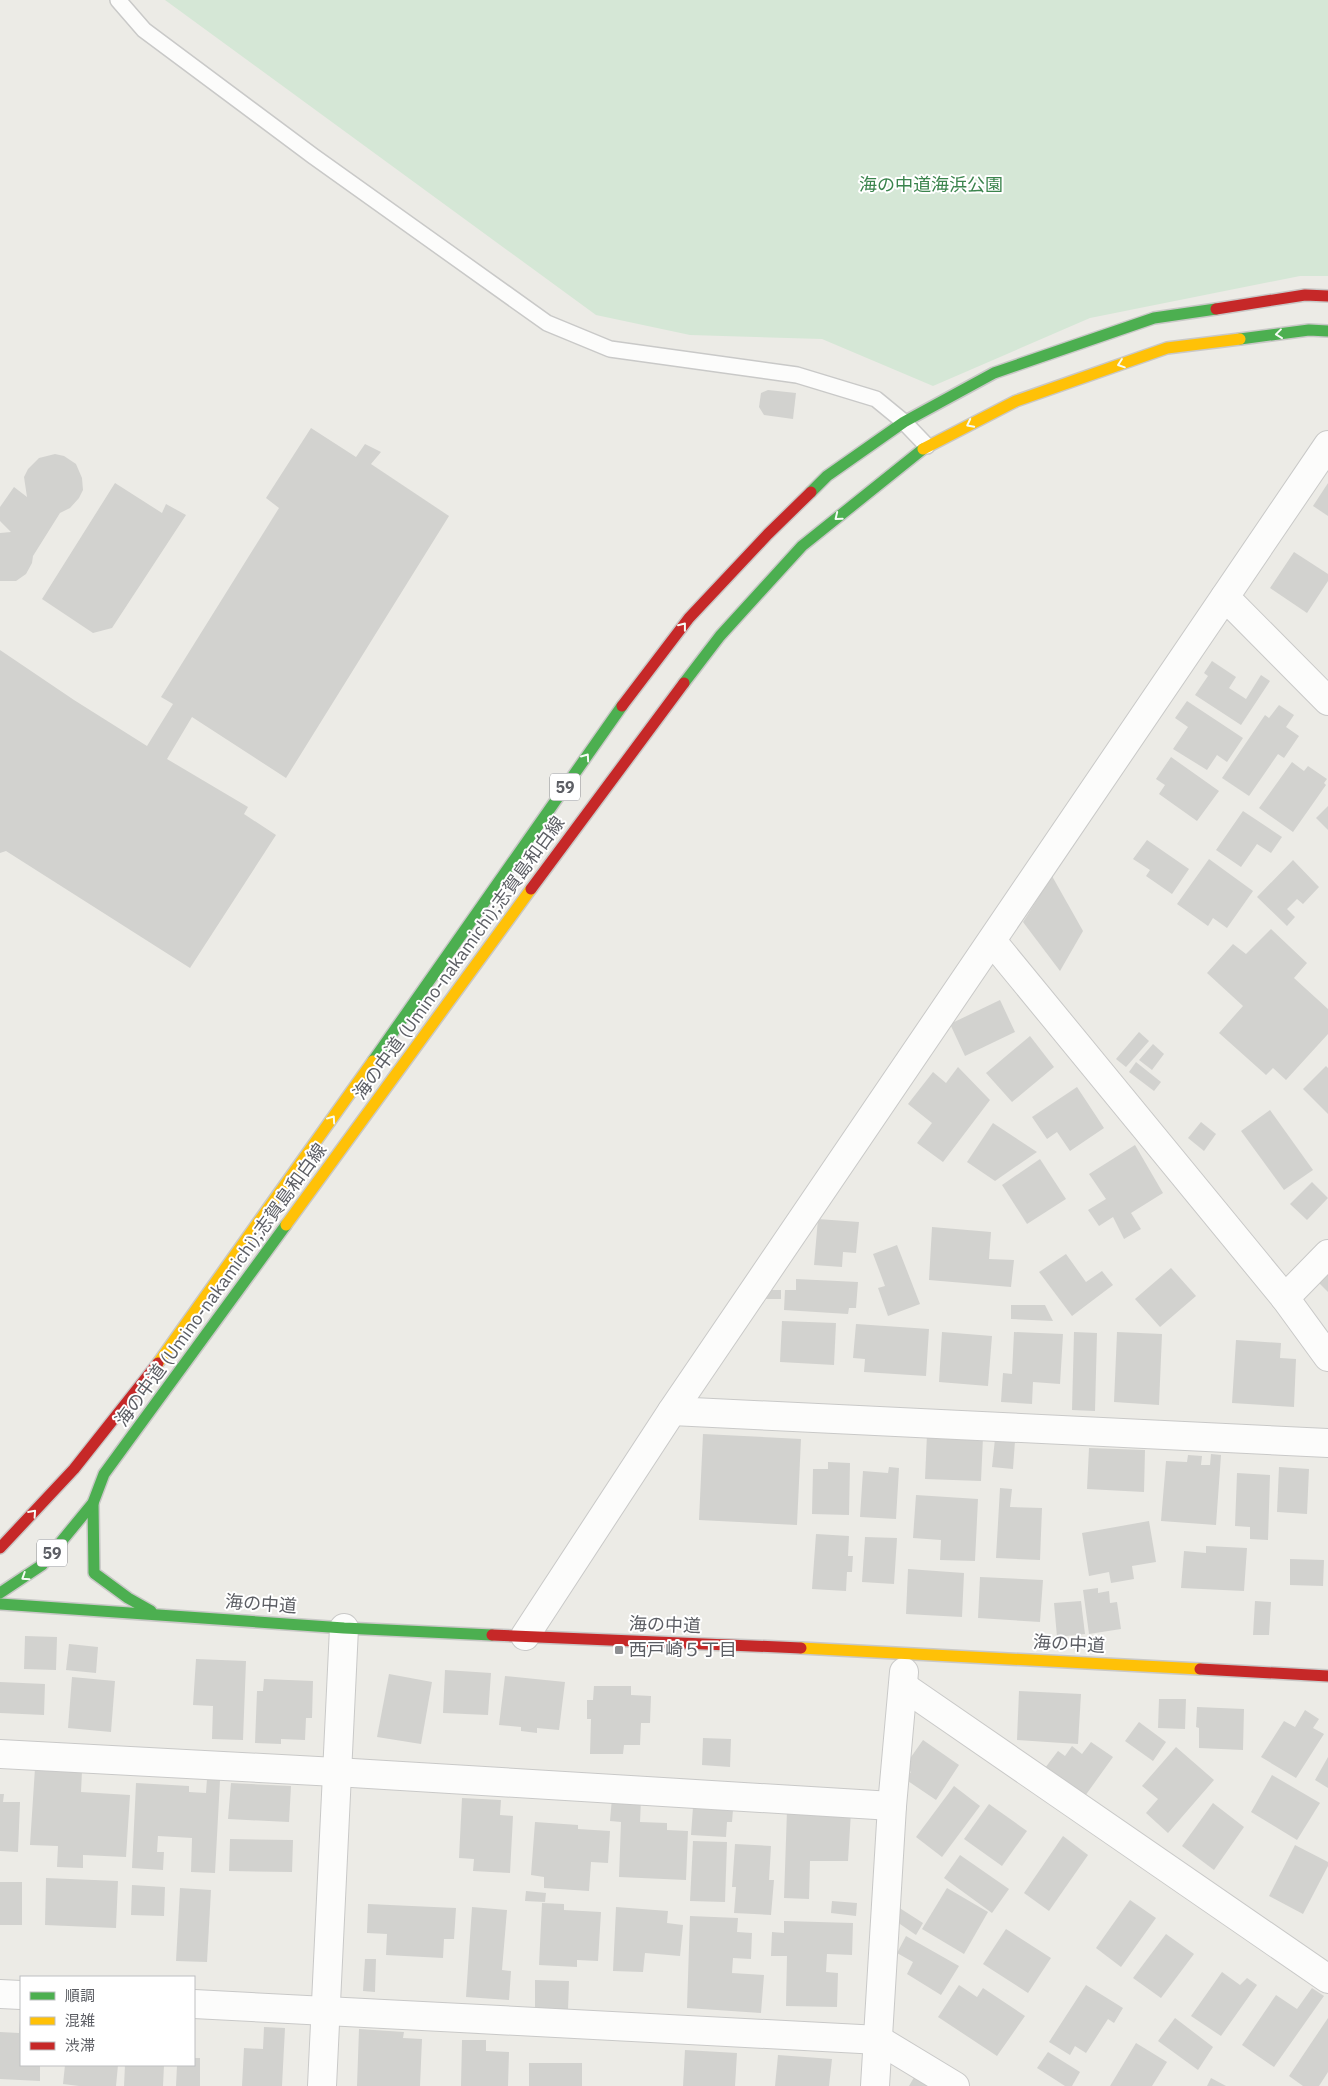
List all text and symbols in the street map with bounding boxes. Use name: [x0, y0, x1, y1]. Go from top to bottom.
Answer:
park label: 海の中道海浜公園: [859, 173, 1003, 196]
one-way arrow: [1275, 328, 1283, 339]
one-way arrow: [1117, 358, 1125, 368]
one-way arrow: [966, 418, 975, 428]
one-way arrow: [834, 511, 843, 520]
one-way arrow: [678, 623, 686, 632]
one-way arrow: [580, 753, 589, 762]
road number: 59: [550, 774, 580, 800]
street label: 海の中道 (Umino-nakamichi);志賀島和白線: [348, 812, 569, 1104]
one-way arrow: [326, 1115, 335, 1124]
street label: 海の中道 (Umino-nakamichi);志賀島和白線: [110, 1139, 331, 1431]
one-way arrow: [27, 1510, 36, 1519]
road number: 59: [37, 1540, 67, 1566]
one-way arrow: [21, 1570, 30, 1580]
street label: 海の中道: [224, 1590, 298, 1617]
street label: 海の中道: [629, 1612, 701, 1637]
street label: 海の中道: [1032, 1630, 1106, 1657]
place label: 西戸崎５丁目: [629, 1638, 737, 1661]
marker: 西戸崎５丁目: [613, 1644, 625, 1656]
legend: [20, 1976, 195, 2066]
text: 順調: [65, 1986, 95, 2005]
text: 混雑: [65, 2011, 95, 2030]
text: 渋滞: [65, 2036, 95, 2055]

